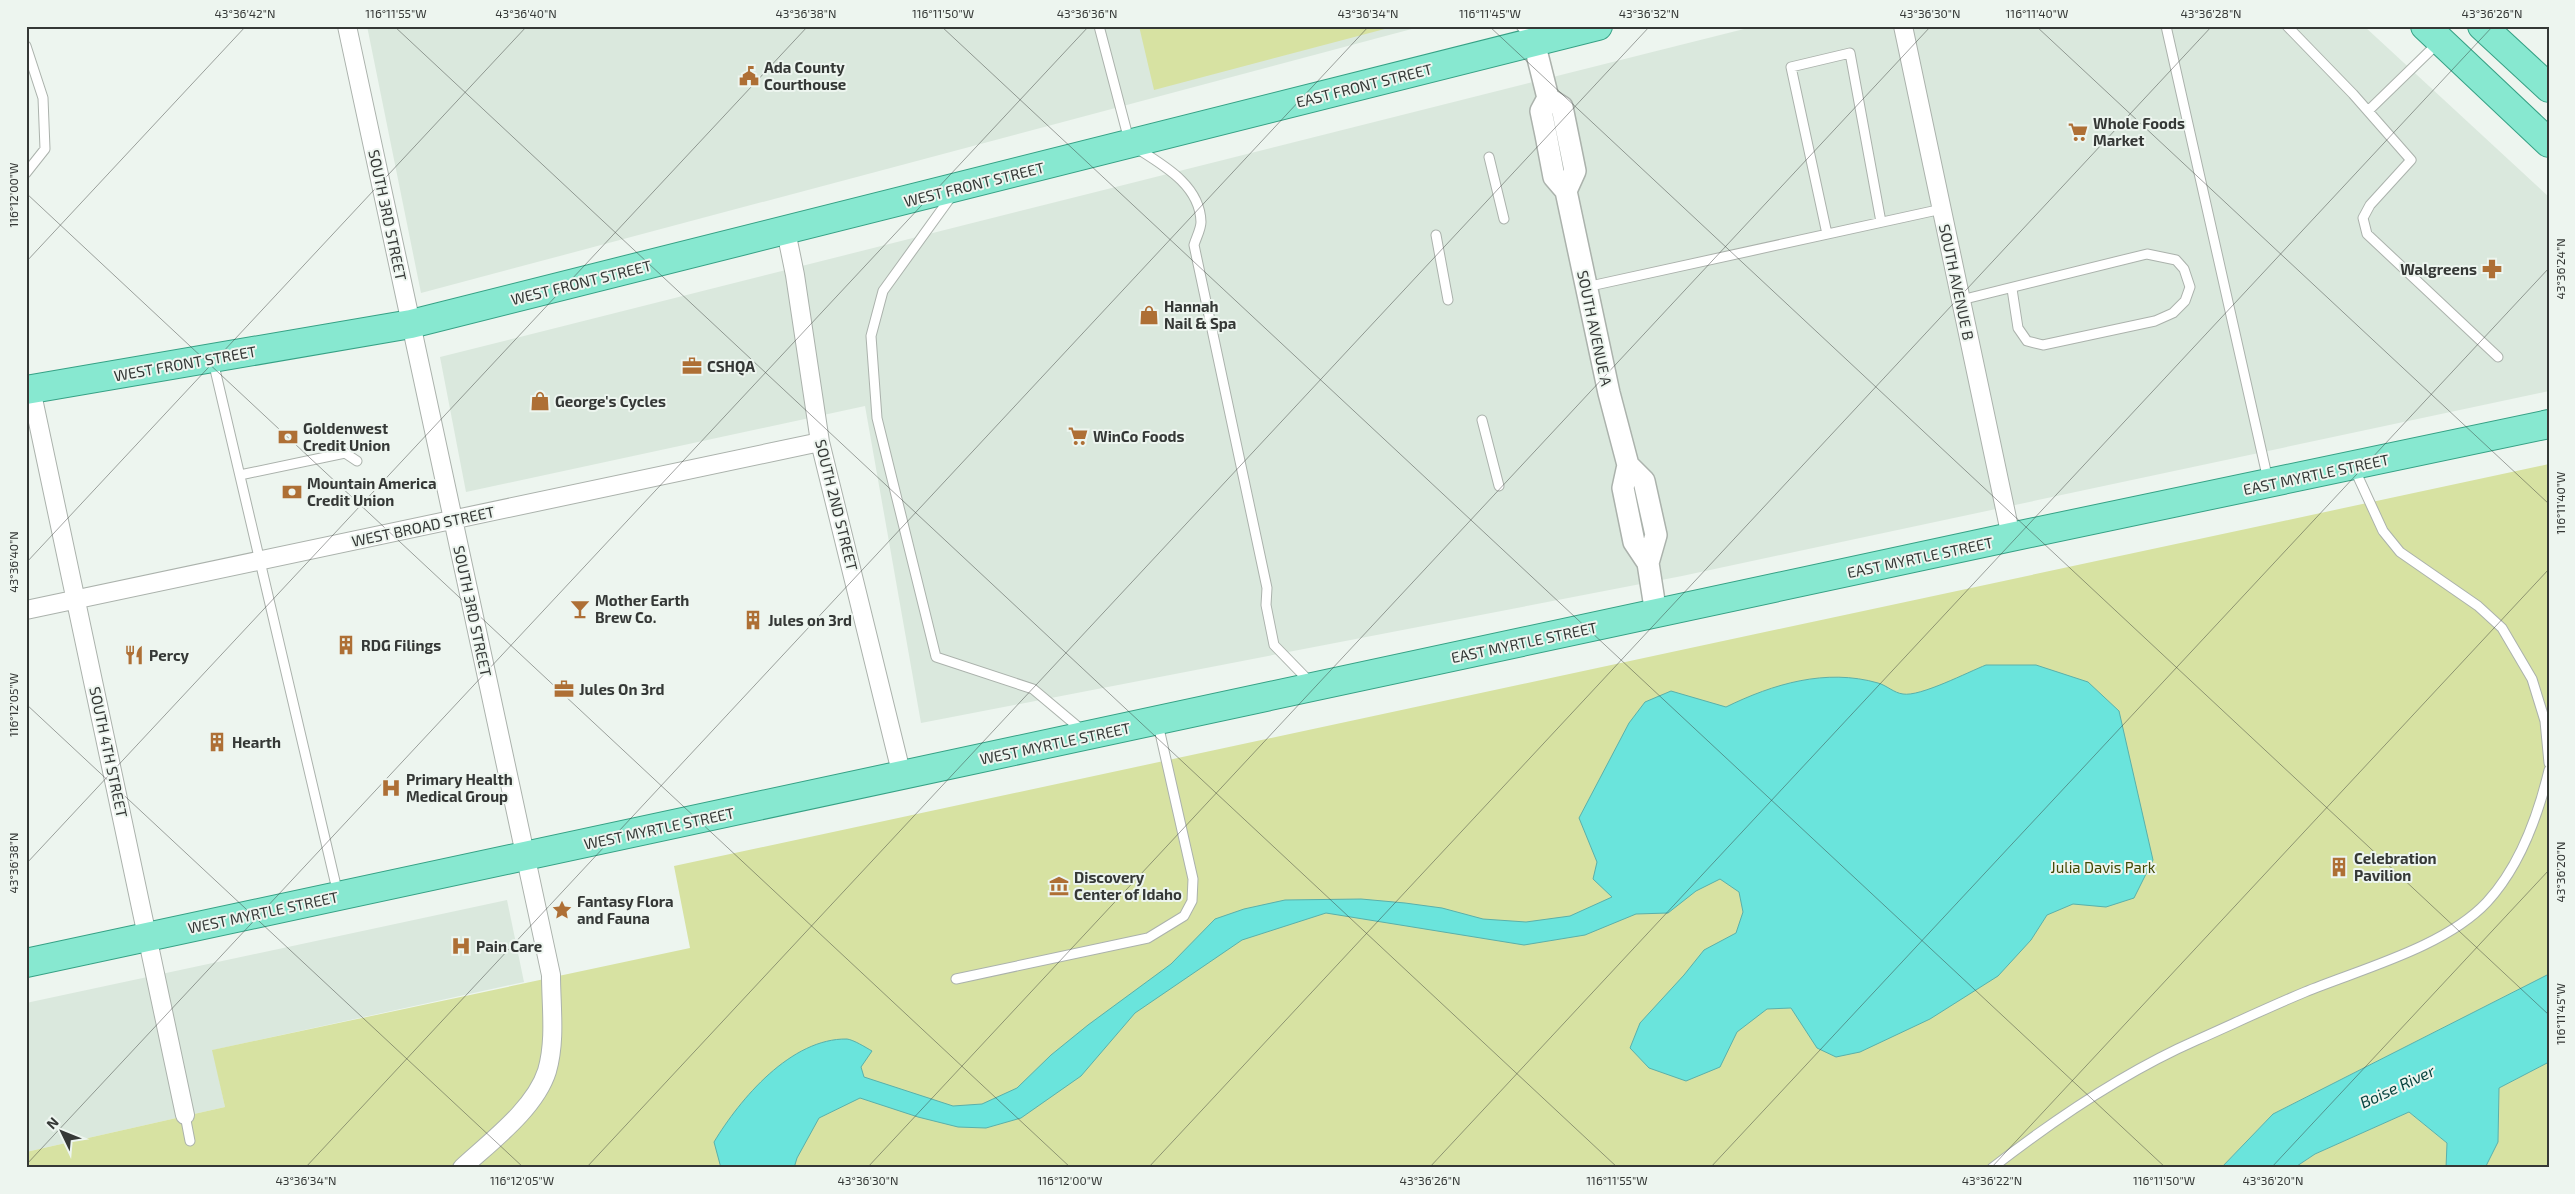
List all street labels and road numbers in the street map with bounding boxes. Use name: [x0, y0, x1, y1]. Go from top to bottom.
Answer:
street label: EAST FRONT STREET: [1294, 59, 1434, 111]
street label: SOUTH 3RD STREET: [365, 148, 411, 282]
street label: WEST FRONT STREET: [902, 158, 1046, 210]
street label: SOUTH AVENUE B: [1936, 222, 1978, 342]
street label: WEST FRONT STREET: [509, 256, 653, 308]
street label: SOUTH AVENUE A: [1574, 269, 1616, 388]
street label: WEST FRONT STREET: [112, 342, 258, 384]
street label: SOUTH 2ND STREET: [812, 437, 862, 573]
street label: EAST MYRTLE STREET: [2241, 450, 2391, 498]
street label: WEST BROAD STREET: [350, 502, 496, 550]
street label: EAST MYRTLE STREET: [1845, 533, 1995, 581]
street label: SOUTH 3RD STREET: [450, 544, 496, 678]
street label: EAST MYRTLE STREET: [1449, 618, 1599, 666]
street label: SOUTH 4TH STREET: [86, 685, 132, 819]
street label: WEST MYRTLE STREET: [978, 718, 1132, 768]
street label: WEST MYRTLE STREET: [582, 803, 736, 853]
street label: WEST MYRTLE STREET: [186, 887, 340, 937]

